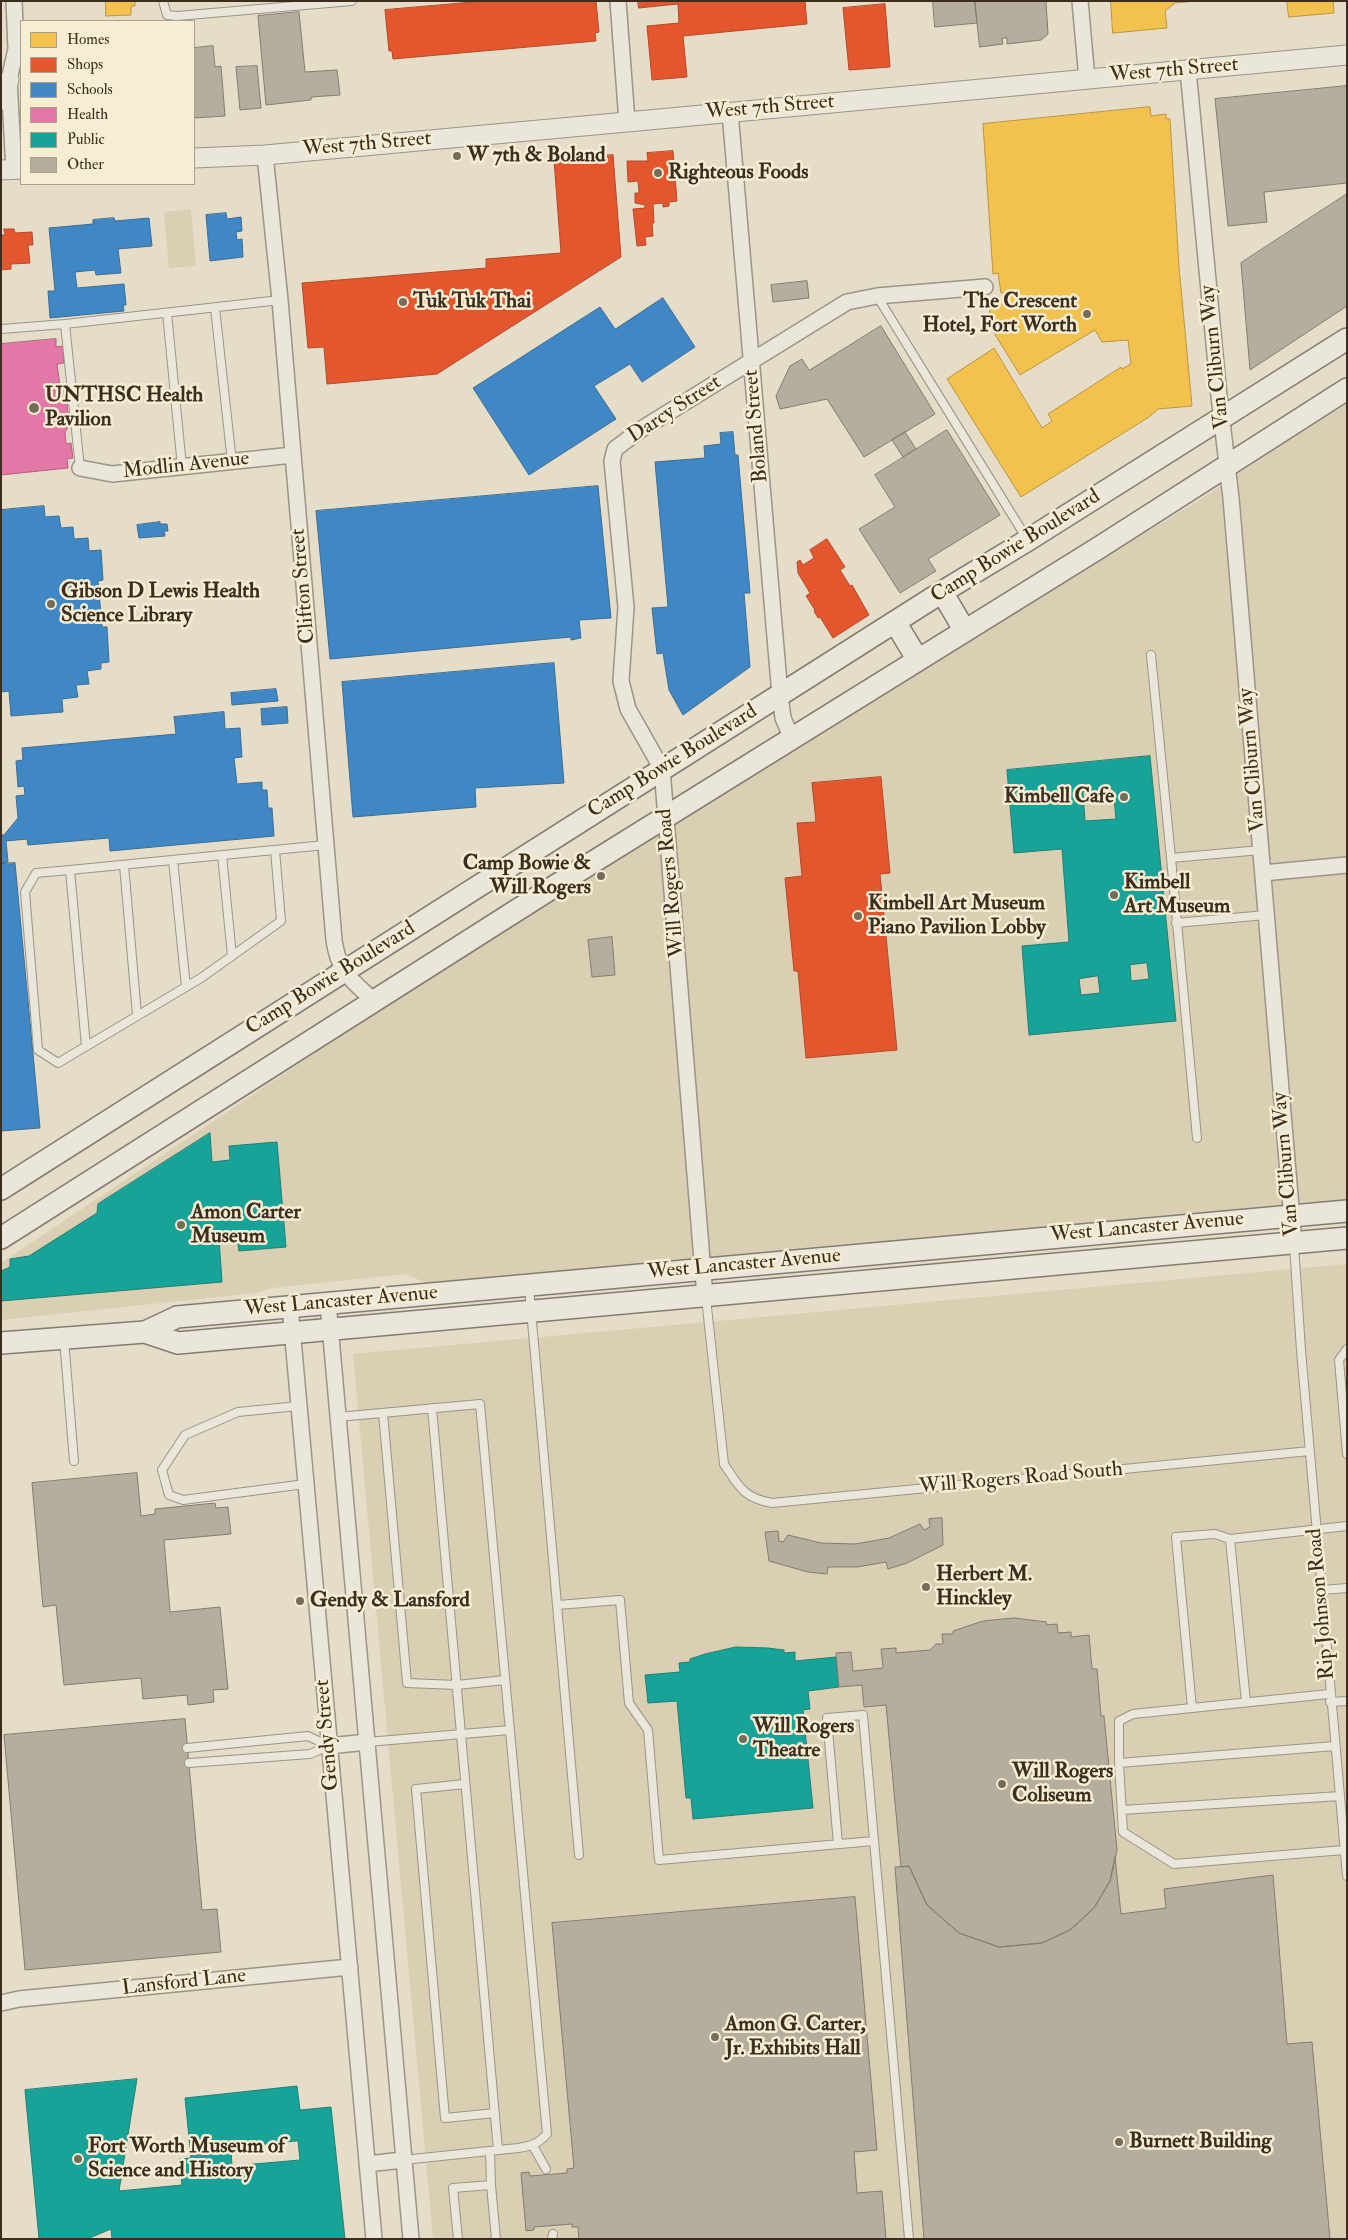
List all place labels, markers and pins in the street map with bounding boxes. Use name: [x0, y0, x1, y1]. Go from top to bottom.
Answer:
place label: W 7th & Boland: [467, 143, 606, 169]
marker: W 7th & Boland: [451, 150, 463, 162]
place label: Righteous Foods: [668, 160, 808, 186]
marker: Righteous Foods: [652, 167, 664, 179]
place label: Tuk Tuk Thai: [413, 289, 531, 315]
place label: The Crescent Hotel, Fort Worth: [923, 289, 1077, 339]
marker: Tuk Tuk Thai: [397, 296, 409, 308]
marker: The Crescent Hotel, Fort Worth: [1081, 308, 1093, 320]
place label: UNTHSC Health Pavilion: [45, 383, 203, 433]
marker: UNTHSC Health Pavilion: [27, 401, 41, 415]
place label: Gibson D Lewis Health Science Library: [61, 579, 260, 629]
marker: Gibson D Lewis Health Science Library: [45, 598, 57, 610]
place label: Kimbell Cafe: [1004, 784, 1114, 810]
marker: Kimbell Cafe: [1118, 791, 1130, 803]
place label: Camp Bowie & Will Rogers: [463, 851, 591, 901]
marker: Camp Bowie & Will Rogers: [595, 870, 607, 882]
place label: Kimbell Art Museum: [1124, 870, 1230, 920]
marker: Kimbell Art Museum: [1108, 889, 1120, 901]
place label: Kimbell Art Museum Piano Pavilion Lobby: [868, 891, 1046, 941]
marker: Kimbell Art Museum Piano Pavilion Lobby: [852, 910, 864, 922]
place label: Amon Carter Museum: [191, 1200, 301, 1250]
marker: Amon Carter Museum: [175, 1219, 187, 1231]
place label: Herbert M. Hinckley: [936, 1562, 1032, 1612]
marker: Herbert M. Hinckley: [920, 1581, 932, 1593]
place label: Gendy & Lansford: [310, 1588, 470, 1614]
marker: Gendy & Lansford: [294, 1595, 306, 1607]
place label: Will Rogers Theatre: [753, 1714, 854, 1764]
marker: Will Rogers Theatre: [737, 1733, 749, 1745]
place label: Will Rogers Coliseum: [1012, 1759, 1113, 1809]
marker: Will Rogers Coliseum: [996, 1778, 1008, 1790]
place label: Amon G. Carter, Jr. Exhibits Hall: [725, 2012, 866, 2062]
marker: Amon G. Carter, Jr. Exhibits Hall: [709, 2031, 721, 2043]
place label: Burnett Building: [1129, 2129, 1272, 2155]
place label: Fort Worth Museum of Science and History: [88, 2134, 285, 2184]
marker: Burnett Building: [1113, 2136, 1125, 2148]
marker: Fort Worth Museum of Science and History: [72, 2153, 84, 2165]

